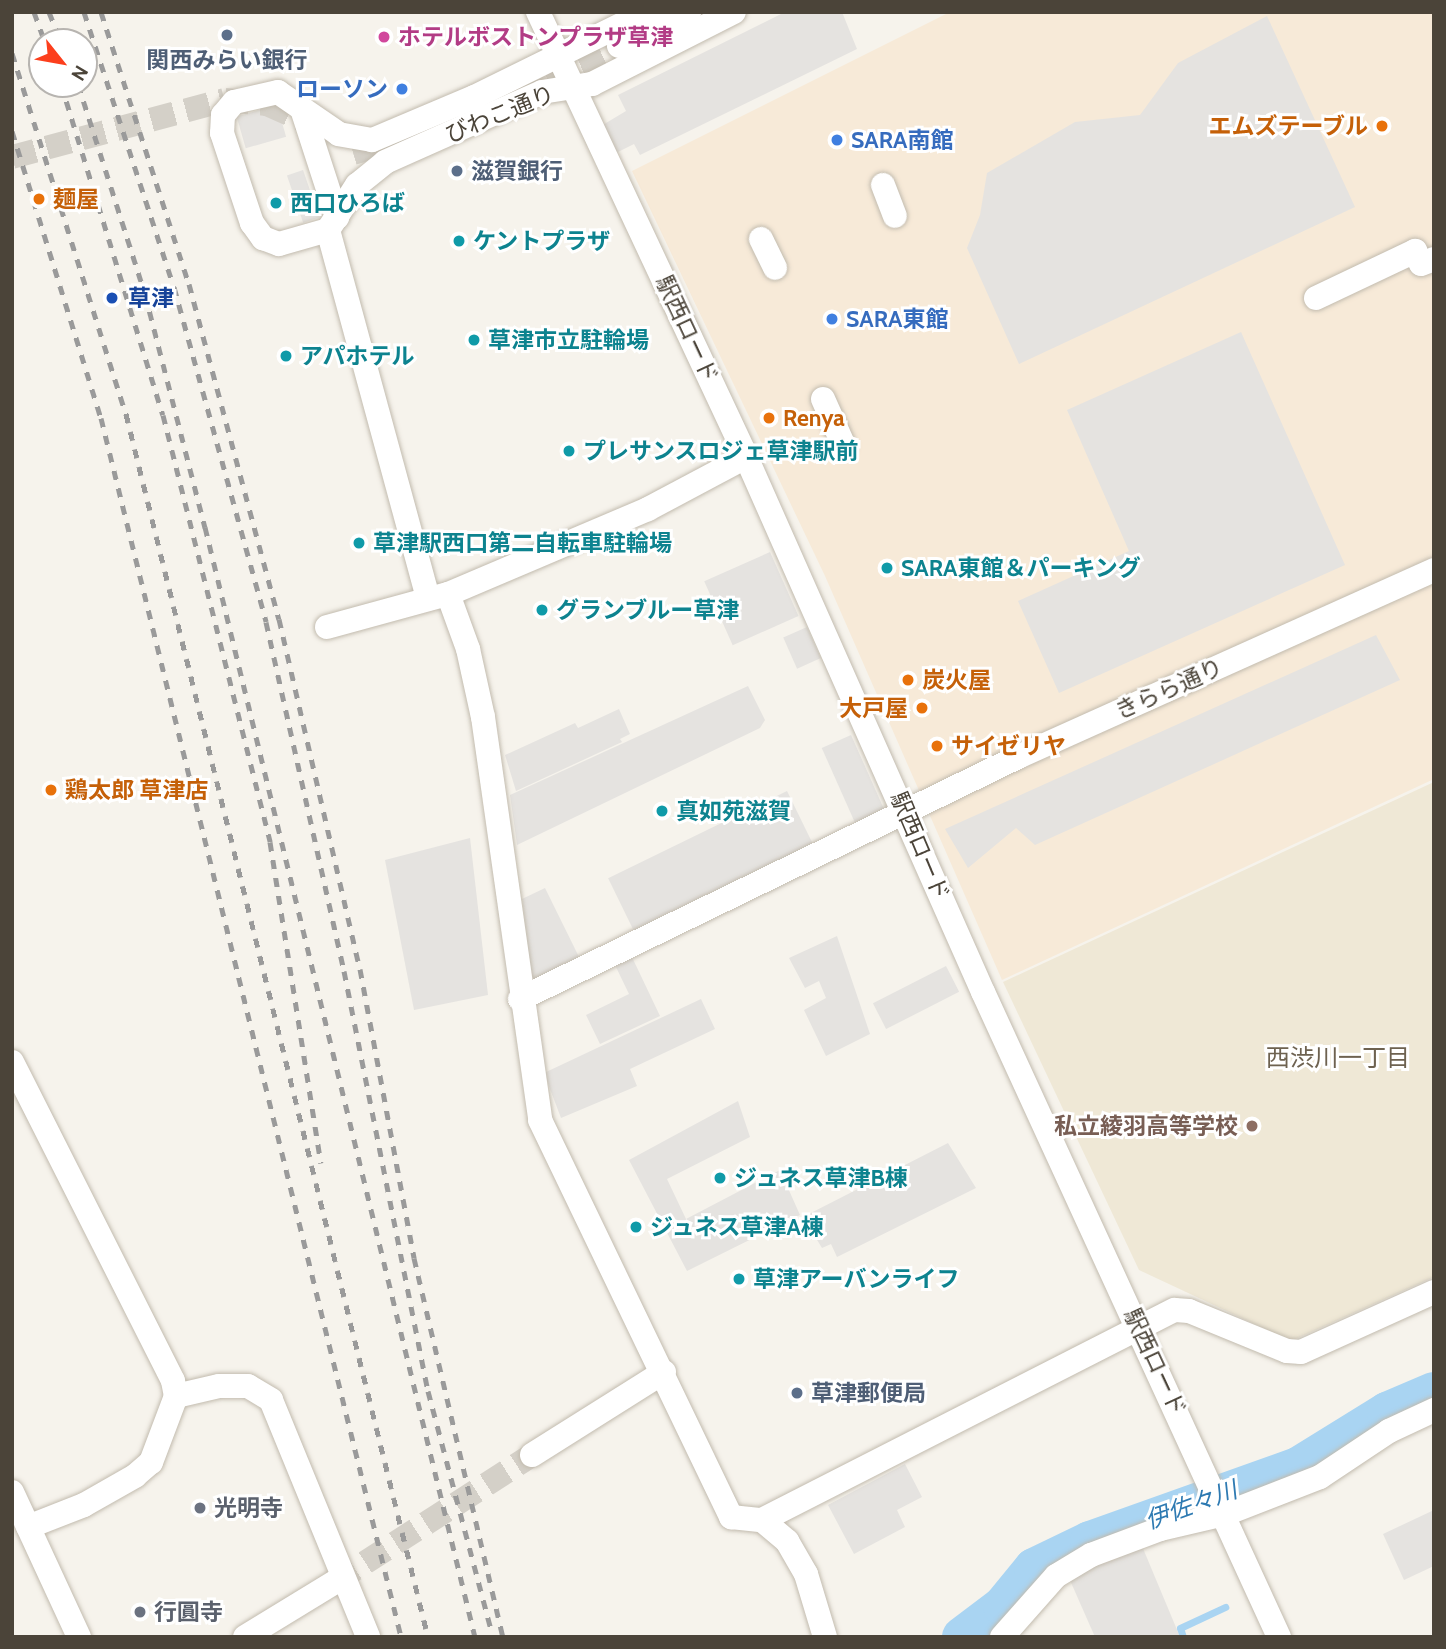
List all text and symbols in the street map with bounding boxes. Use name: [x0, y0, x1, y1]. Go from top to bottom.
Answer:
place label: ホテルボストンプラザ草津: [398, 23, 674, 51]
marker: 関西みらい銀行: [219, 27, 235, 43]
north arrow: [28, 28, 98, 98]
marker: ホテルボストンプラザ草津: [376, 29, 392, 45]
place label: 関西みらい銀行: [147, 46, 307, 74]
text: N: [66, 61, 93, 85]
place label: ローソン: [296, 75, 388, 103]
street label: びわこ通り: [442, 80, 558, 148]
marker: ローソン: [394, 81, 410, 97]
place label: エムズテーブル: [1207, 112, 1368, 140]
marker: エムズテーブル: [1374, 118, 1390, 134]
place label: SARA南館: [851, 126, 953, 154]
marker: SARA南館: [829, 132, 845, 148]
place label: 滋賀銀行: [471, 157, 563, 185]
marker: 滋賀銀行: [449, 163, 465, 179]
place label: 麺屋: [53, 185, 99, 213]
place label: 西口ひろば: [290, 189, 405, 217]
marker: 麺屋: [31, 191, 47, 207]
marker: 西口ひろば: [268, 195, 284, 211]
place label: ケントプラザ: [473, 227, 611, 255]
marker: ケントプラザ: [451, 233, 467, 249]
street label: 駅西ロード: [650, 271, 724, 387]
place label: 草津: [128, 284, 174, 312]
marker: 草津: [102, 288, 122, 308]
place label: SARA東館: [846, 305, 948, 333]
marker: SARA東館: [824, 311, 840, 327]
place label: 草津市立駐輪場: [488, 326, 649, 354]
marker: 草津市立駐輪場: [466, 332, 482, 348]
place label: アパホテル: [300, 342, 415, 370]
marker: アパホテル: [278, 348, 294, 364]
place label: Renya: [783, 404, 845, 432]
marker: Renya: [761, 410, 777, 426]
place label: プレサンスロジェ草津駅前: [583, 437, 859, 465]
marker: プレサンスロジェ草津駅前: [561, 443, 577, 459]
place label: 草津駅西口第二自転車駐輪場: [373, 529, 672, 557]
marker: 草津駅西口第二自転車駐輪場: [351, 535, 367, 551]
place label: SARA東館＆パーキング: [901, 554, 1141, 582]
marker: SARA東館＆パーキング: [879, 560, 895, 576]
place label: グランブルー草津: [556, 596, 740, 624]
marker: グランブルー草津: [534, 602, 550, 618]
street label: きらら通り: [1111, 653, 1227, 725]
place label: 炭火屋: [922, 666, 991, 694]
marker: 炭火屋: [900, 672, 916, 688]
place label: 大戸屋: [839, 694, 908, 722]
marker: 大戸屋: [914, 700, 930, 716]
place label: サイゼリヤ: [951, 732, 1066, 760]
marker: サイゼリヤ: [929, 738, 945, 754]
place label: 鶏太郎 草津店: [65, 776, 208, 804]
marker: 鶏太郎 草津店: [43, 782, 59, 798]
street label: 駅西ロード: [885, 788, 955, 904]
place label: 真如苑滋賀: [676, 797, 791, 825]
marker: 真如苑滋賀: [654, 803, 670, 819]
district label: 西渋川一丁目: [1266, 1044, 1410, 1072]
place label: 私立綾羽高等学校: [1054, 1112, 1238, 1140]
marker: 私立綾羽高等学校: [1244, 1118, 1260, 1134]
place label: ジュネス草津B棟: [734, 1164, 909, 1192]
marker: ジュネス草津B棟: [712, 1170, 728, 1186]
place label: ジュネス草津A棟: [650, 1213, 825, 1241]
marker: ジュネス草津A棟: [628, 1219, 644, 1235]
place label: 草津アーバンライフ: [753, 1265, 959, 1293]
marker: 草津アーバンライフ: [731, 1271, 747, 1287]
street label: 駅西ロード: [1118, 1304, 1192, 1420]
place label: 草津郵便局: [811, 1379, 926, 1407]
marker: 草津郵便局: [789, 1385, 805, 1401]
water label: 伊佐々川: [1141, 1475, 1241, 1535]
place label: 光明寺: [214, 1494, 283, 1522]
marker: 光明寺: [192, 1500, 208, 1516]
place label: 行圓寺: [154, 1598, 223, 1626]
marker: 行圓寺: [132, 1604, 148, 1620]

